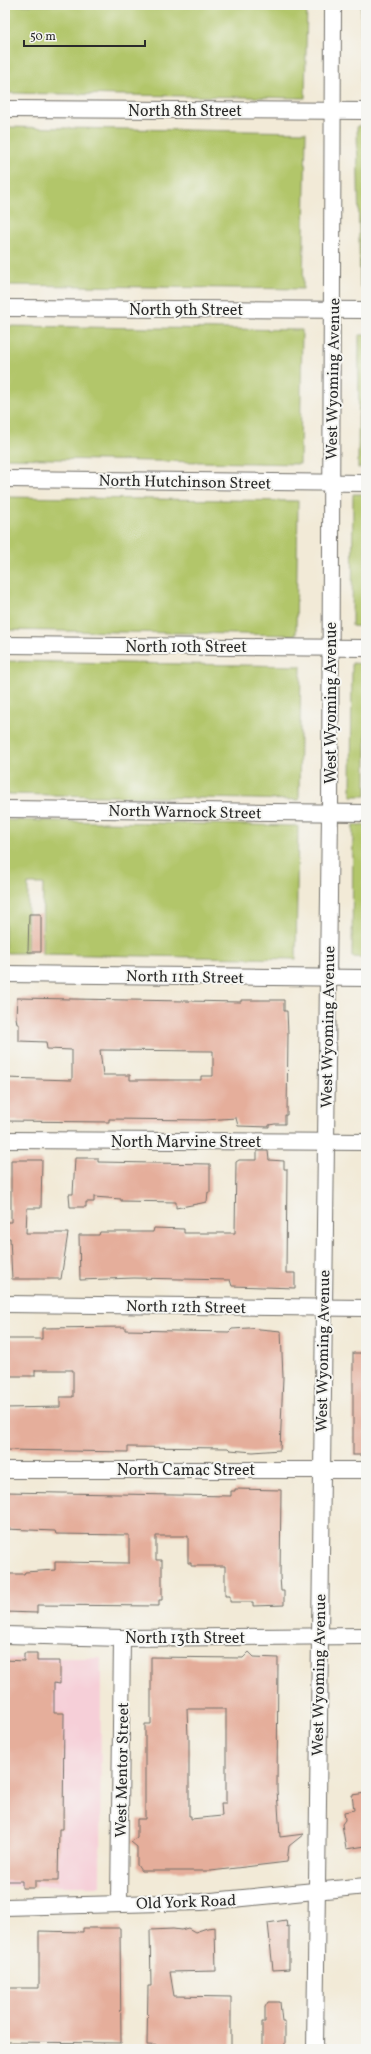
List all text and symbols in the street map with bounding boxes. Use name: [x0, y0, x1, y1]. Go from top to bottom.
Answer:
scale bar: [24, 22, 145, 48]
text: 50 m: [30, 29, 56, 45]
street label: North 8th Street: [128, 101, 242, 123]
street label: West Wyoming Avenue: [322, 298, 346, 460]
street label: North 9th Street: [129, 300, 243, 322]
street label: North Hutchinson Street: [98, 470, 272, 496]
street label: West Wyoming Avenue: [321, 622, 343, 784]
street label: North 10th Street: [125, 637, 247, 659]
street label: North Warnock Street: [108, 801, 262, 825]
street label: West Wyoming Avenue: [317, 946, 341, 1108]
street label: North 11th Street: [126, 966, 245, 990]
street label: North Marvine Street: [111, 1132, 262, 1154]
street label: West Wyoming Avenue: [312, 1270, 336, 1432]
street label: North 12th Street: [126, 1296, 247, 1320]
street label: North Camac Street: [117, 1460, 256, 1482]
street label: West Wyoming Avenue: [308, 1594, 332, 1756]
street label: North 13th Street: [125, 1628, 245, 1650]
street label: West Mentor Street: [111, 1702, 135, 1838]
street label: Old York Road: [136, 1890, 236, 1916]

